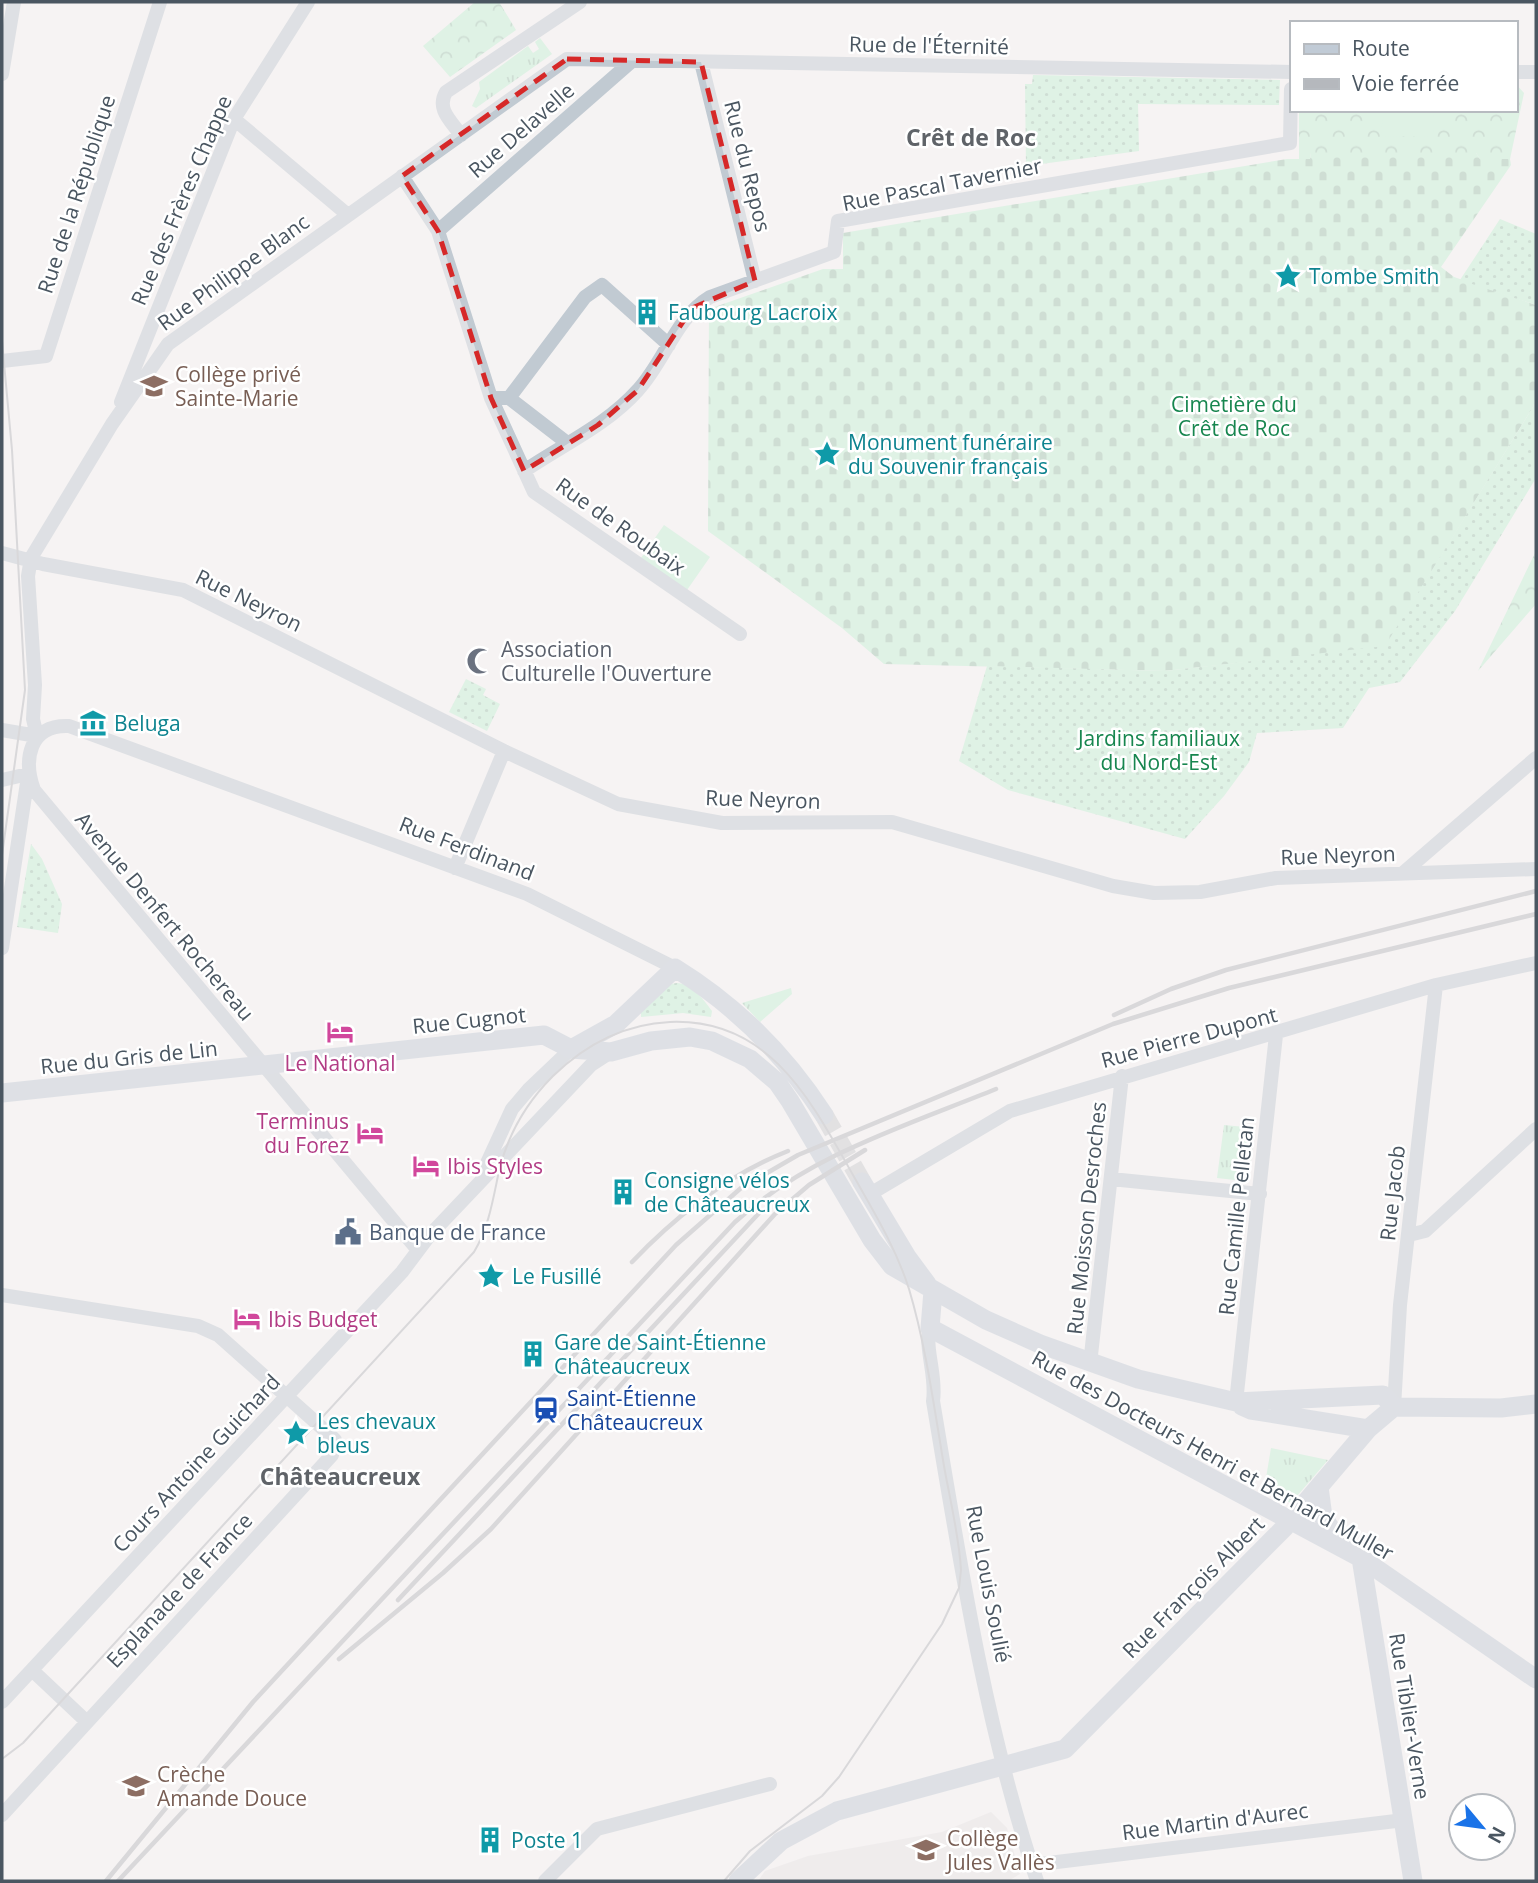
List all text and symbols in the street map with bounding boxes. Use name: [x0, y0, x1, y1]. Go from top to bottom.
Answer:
legend: [1290, 21, 1517, 112]
street label: Rue de l'Éternité: [849, 30, 1009, 60]
text: Route: [1352, 34, 1410, 62]
text: Voie ferrée: [1352, 69, 1459, 97]
street label: Rue Delavelle: [462, 76, 580, 184]
street label: Rue de la République: [31, 91, 121, 297]
street label: Rue des Frères Chappe: [124, 91, 238, 309]
street label: Rue du Repos: [718, 97, 778, 235]
district label: Crêt de Roc: [906, 121, 1036, 153]
street label: Rue Pascal Tavernier: [840, 151, 1044, 217]
street label: Rue Philippe Blanc: [152, 208, 314, 336]
place icon: Tombe Smith: [1273, 261, 1303, 291]
place label: Tombe Smith: [1309, 262, 1439, 290]
building icon: Faubourg Lacroix: [632, 297, 662, 327]
place label: Faubourg Lacroix: [668, 298, 837, 326]
place label: Collège privé Sainte-Marie: [175, 360, 301, 412]
school or university icon: Collège privé Sainte-Marie: [139, 371, 169, 401]
park label: Cimetière du Crêt de Roc: [1171, 390, 1297, 442]
place label: Monument funéraire du Souvenir français: [848, 428, 1053, 480]
place icon: Monument funéraire du Souvenir français: [812, 439, 842, 469]
street label: Rue de Roubaix: [551, 471, 691, 581]
street label: Rue Neyron: [191, 562, 307, 638]
place label: Association Culturelle l'Ouverture: [501, 635, 712, 687]
mosque icon: Association Culturelle l'Ouverture: [465, 646, 495, 676]
museum icon: Beluga: [78, 708, 108, 738]
place label: Beluga: [114, 709, 181, 737]
park label: Jardins familiaux du Nord-Est: [1076, 724, 1240, 776]
street label: Rue Neyron: [705, 783, 821, 815]
street label: Avenue Denfert Rochereau: [69, 806, 261, 1026]
street label: Rue Ferdinand: [395, 809, 539, 887]
street label: Rue Neyron: [1280, 839, 1396, 871]
street label: Rue Cugnot: [411, 1000, 527, 1040]
street label: Rue Pierre Dupont: [1098, 1000, 1280, 1074]
hotel icon: Le National: [325, 1017, 355, 1047]
street label: Rue du Gris de Lin: [39, 1034, 219, 1080]
place label: Le National: [285, 1049, 395, 1077]
street label: Rue Moisson Desroches: [1060, 1100, 1112, 1336]
place label: Terminus du Forez: [257, 1107, 349, 1159]
street label: Rue Camille Pelletan: [1212, 1115, 1260, 1317]
hotel icon: Terminus du Forez: [355, 1118, 385, 1148]
street label: Rue Jacob: [1373, 1144, 1411, 1242]
hotel icon: Ibis Styles: [411, 1151, 441, 1181]
place label: Ibis Styles: [447, 1152, 543, 1180]
place label: Consigne vélos de Châteaucreux: [644, 1166, 810, 1218]
building icon: Consigne vélos de Châteaucreux: [608, 1177, 638, 1207]
public building icon: Banque de France: [333, 1217, 363, 1247]
place label: Banque de France: [369, 1218, 546, 1246]
place icon: Le Fusillé: [476, 1261, 506, 1291]
place label: Le Fusillé: [512, 1262, 602, 1290]
hotel icon: Ibis Budget: [232, 1304, 262, 1334]
place label: Ibis Budget: [268, 1305, 377, 1333]
place label: Gare de Saint-Étienne Châteaucreux: [554, 1328, 766, 1380]
building icon: Gare de Saint-Étienne Châteaucreux: [518, 1339, 548, 1369]
street label: Rue des Docteurs Henri et Bernard Muller: [1027, 1343, 1399, 1567]
street label: Cours Antoine Guichard: [106, 1368, 286, 1558]
place label: Saint-Étienne Châteaucreux: [567, 1384, 703, 1436]
station icon: Saint-Étienne Châteaucreux: [531, 1395, 561, 1425]
place label: Les chevaux bleus: [317, 1407, 436, 1459]
place icon: Les chevaux bleus: [281, 1418, 311, 1448]
district label: Châteaucreux: [260, 1460, 421, 1492]
street label: Rue Louis Soulié: [960, 1503, 1018, 1665]
street label: Esplanade de France: [100, 1507, 258, 1673]
street label: Rue François Albert: [1116, 1510, 1270, 1664]
street label: Rue Tiblier-Verne: [1383, 1631, 1437, 1801]
place label: Crèche Amande Douce: [157, 1760, 307, 1812]
school or university icon: Crèche Amande Douce: [121, 1771, 151, 1801]
north arrow: [1447, 1792, 1517, 1862]
street label: Rue Martin d'Aurec: [1120, 1796, 1310, 1846]
text: N: [1482, 1822, 1512, 1848]
place label: Collège Jules Vallès: [945, 1824, 1055, 1876]
building icon: Poste 1: [475, 1825, 505, 1855]
place label: Poste 1: [511, 1826, 583, 1854]
school or university icon: Collège Jules Vallès: [911, 1835, 941, 1865]

